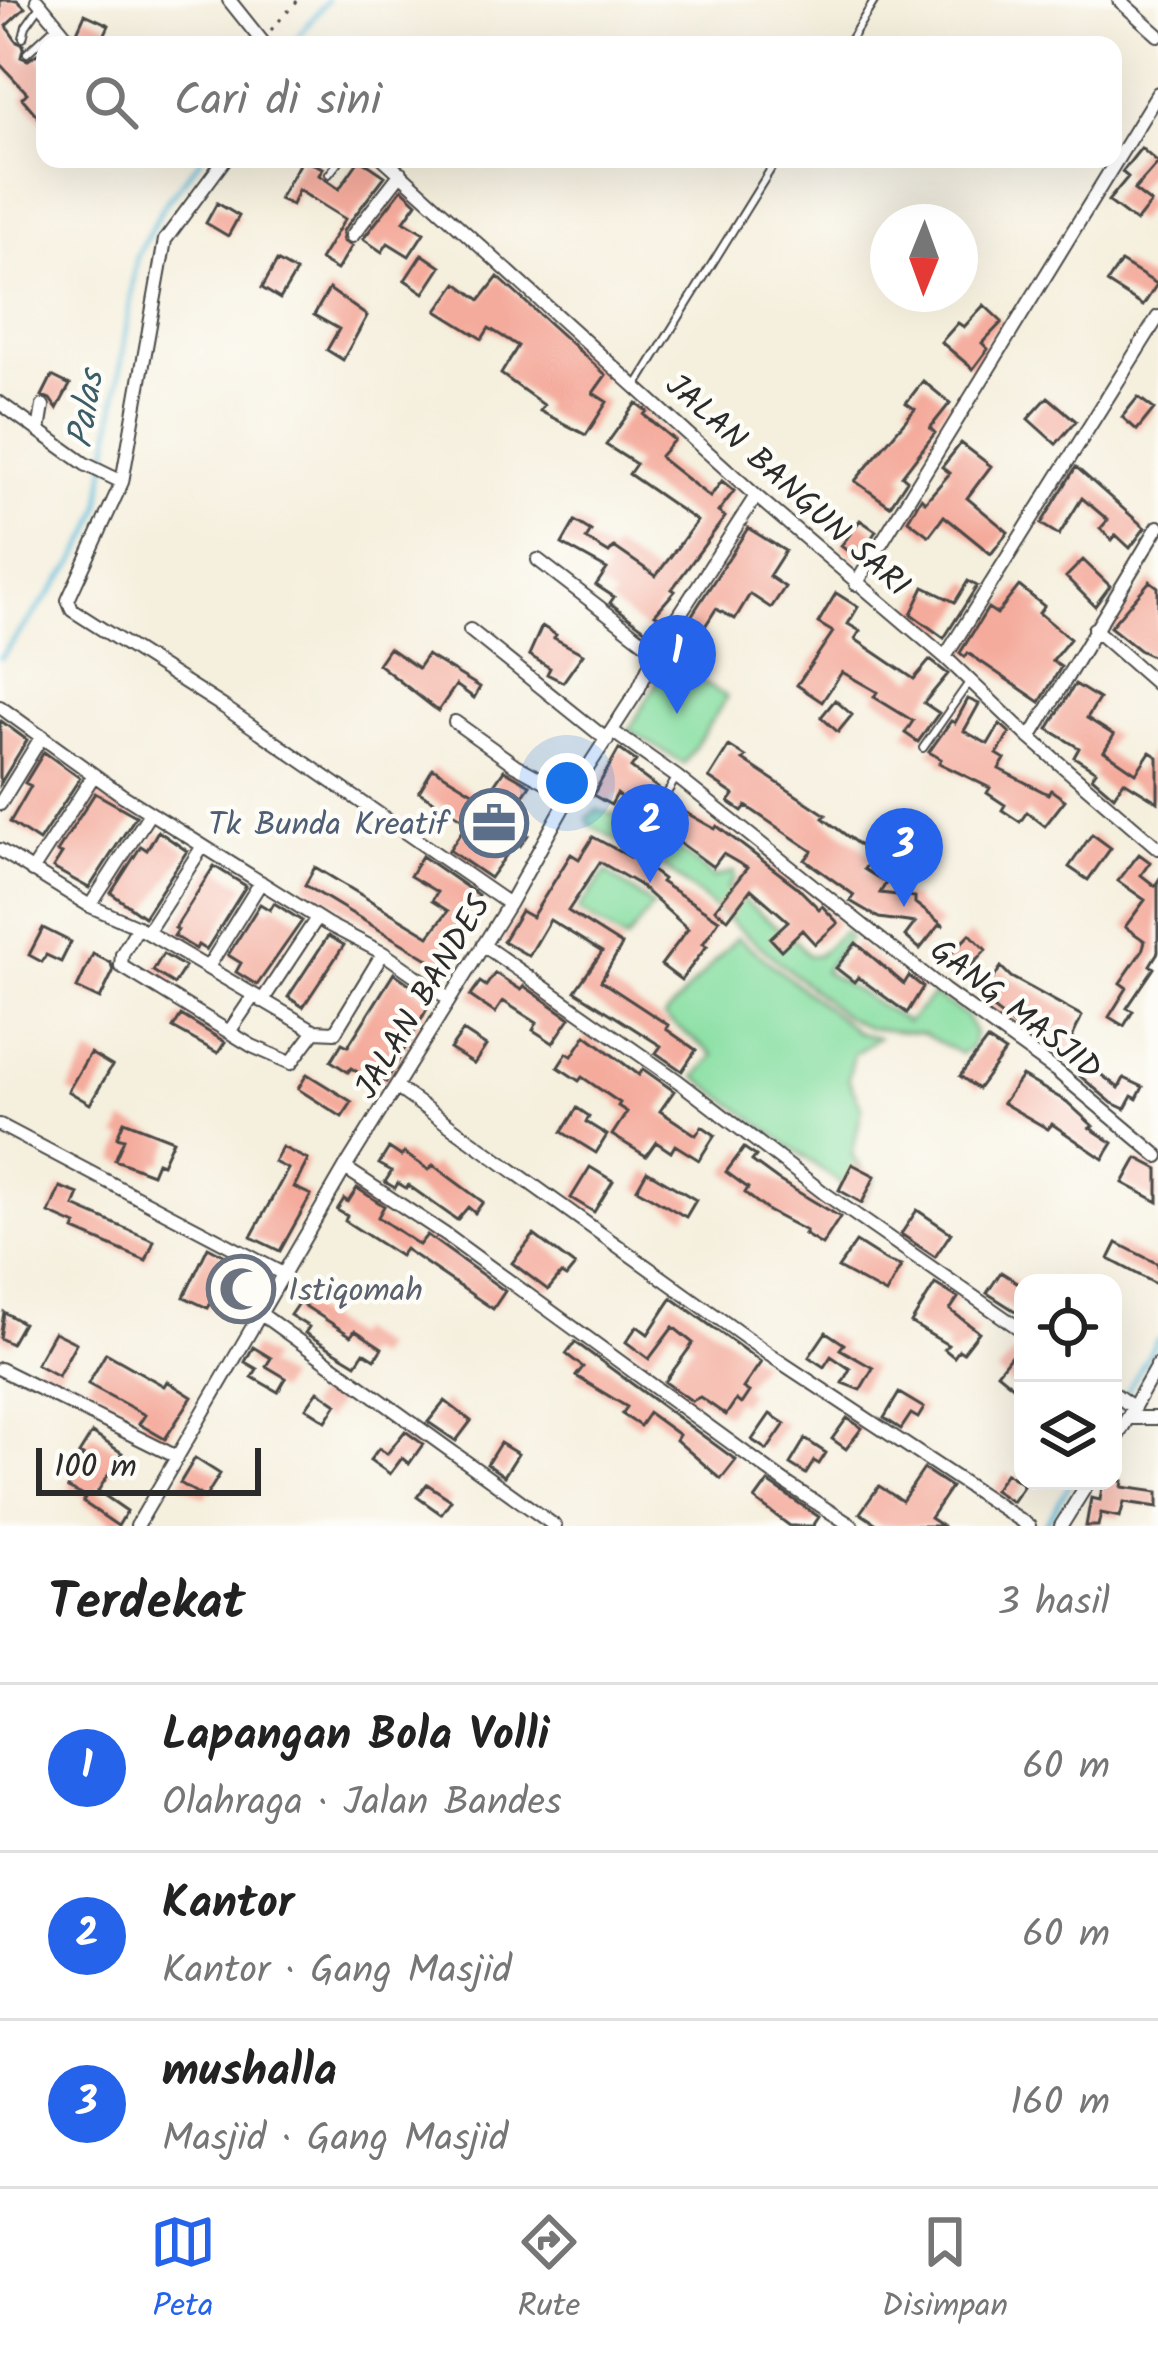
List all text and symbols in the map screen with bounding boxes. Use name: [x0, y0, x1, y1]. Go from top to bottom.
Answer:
search box: [36, 36, 1122, 168]
text: Cari di sini: [174, 66, 382, 138]
icon: search: [78, 69, 144, 135]
north arrow: [870, 204, 978, 312]
street label: JALAN BANGUN SARI: [652, 361, 921, 612]
water label: Palas: [53, 363, 122, 452]
pin: 1: [638, 615, 716, 714]
your location: [537, 753, 597, 813]
pin: 2: [611, 784, 689, 883]
office icon: Tk Bunda Kreatif: [459, 788, 529, 858]
place label: Tk Bunda Kreatif: [208, 800, 452, 853]
pin: 3: [865, 808, 943, 907]
street label: JALAN BANDES: [342, 885, 506, 1110]
street label: GANG MASJID: [917, 926, 1113, 1095]
mosque icon: Istiqomah: [206, 1254, 276, 1324]
place label: Istiqomah: [288, 1266, 423, 1319]
map controls: [1014, 1274, 1122, 1490]
button: locate: [1014, 1274, 1122, 1382]
button: layers: [1014, 1382, 1122, 1490]
scale bar: [36, 1442, 261, 1495]
text: 100 m: [54, 1442, 137, 1495]
text: Terdekat: [48, 1564, 246, 1645]
text: 3 hasil: [997, 1573, 1110, 1635]
text: Lapangan Bola Volli: [162, 1701, 549, 1773]
text: 1: [81, 1737, 93, 1799]
text: 60 m: [1022, 1737, 1110, 1799]
text: Olahraga · Jalan Bandes: [162, 1773, 562, 1835]
text: Kantor: [162, 1869, 294, 1941]
text: 2: [76, 1905, 98, 1967]
text: 60 m: [1022, 1905, 1110, 1967]
text: Kantor · Gang Masjid: [162, 1941, 512, 2003]
text: mushalla: [162, 2037, 337, 2109]
text: 3: [76, 2073, 98, 2135]
text: 160 m: [1010, 2073, 1110, 2135]
text: Masjid · Gang Masjid: [162, 2109, 508, 2171]
tab: Peta: [150, 2209, 216, 2334]
tab: Rute: [516, 2209, 582, 2334]
tab: Disimpan: [882, 2209, 1008, 2334]

